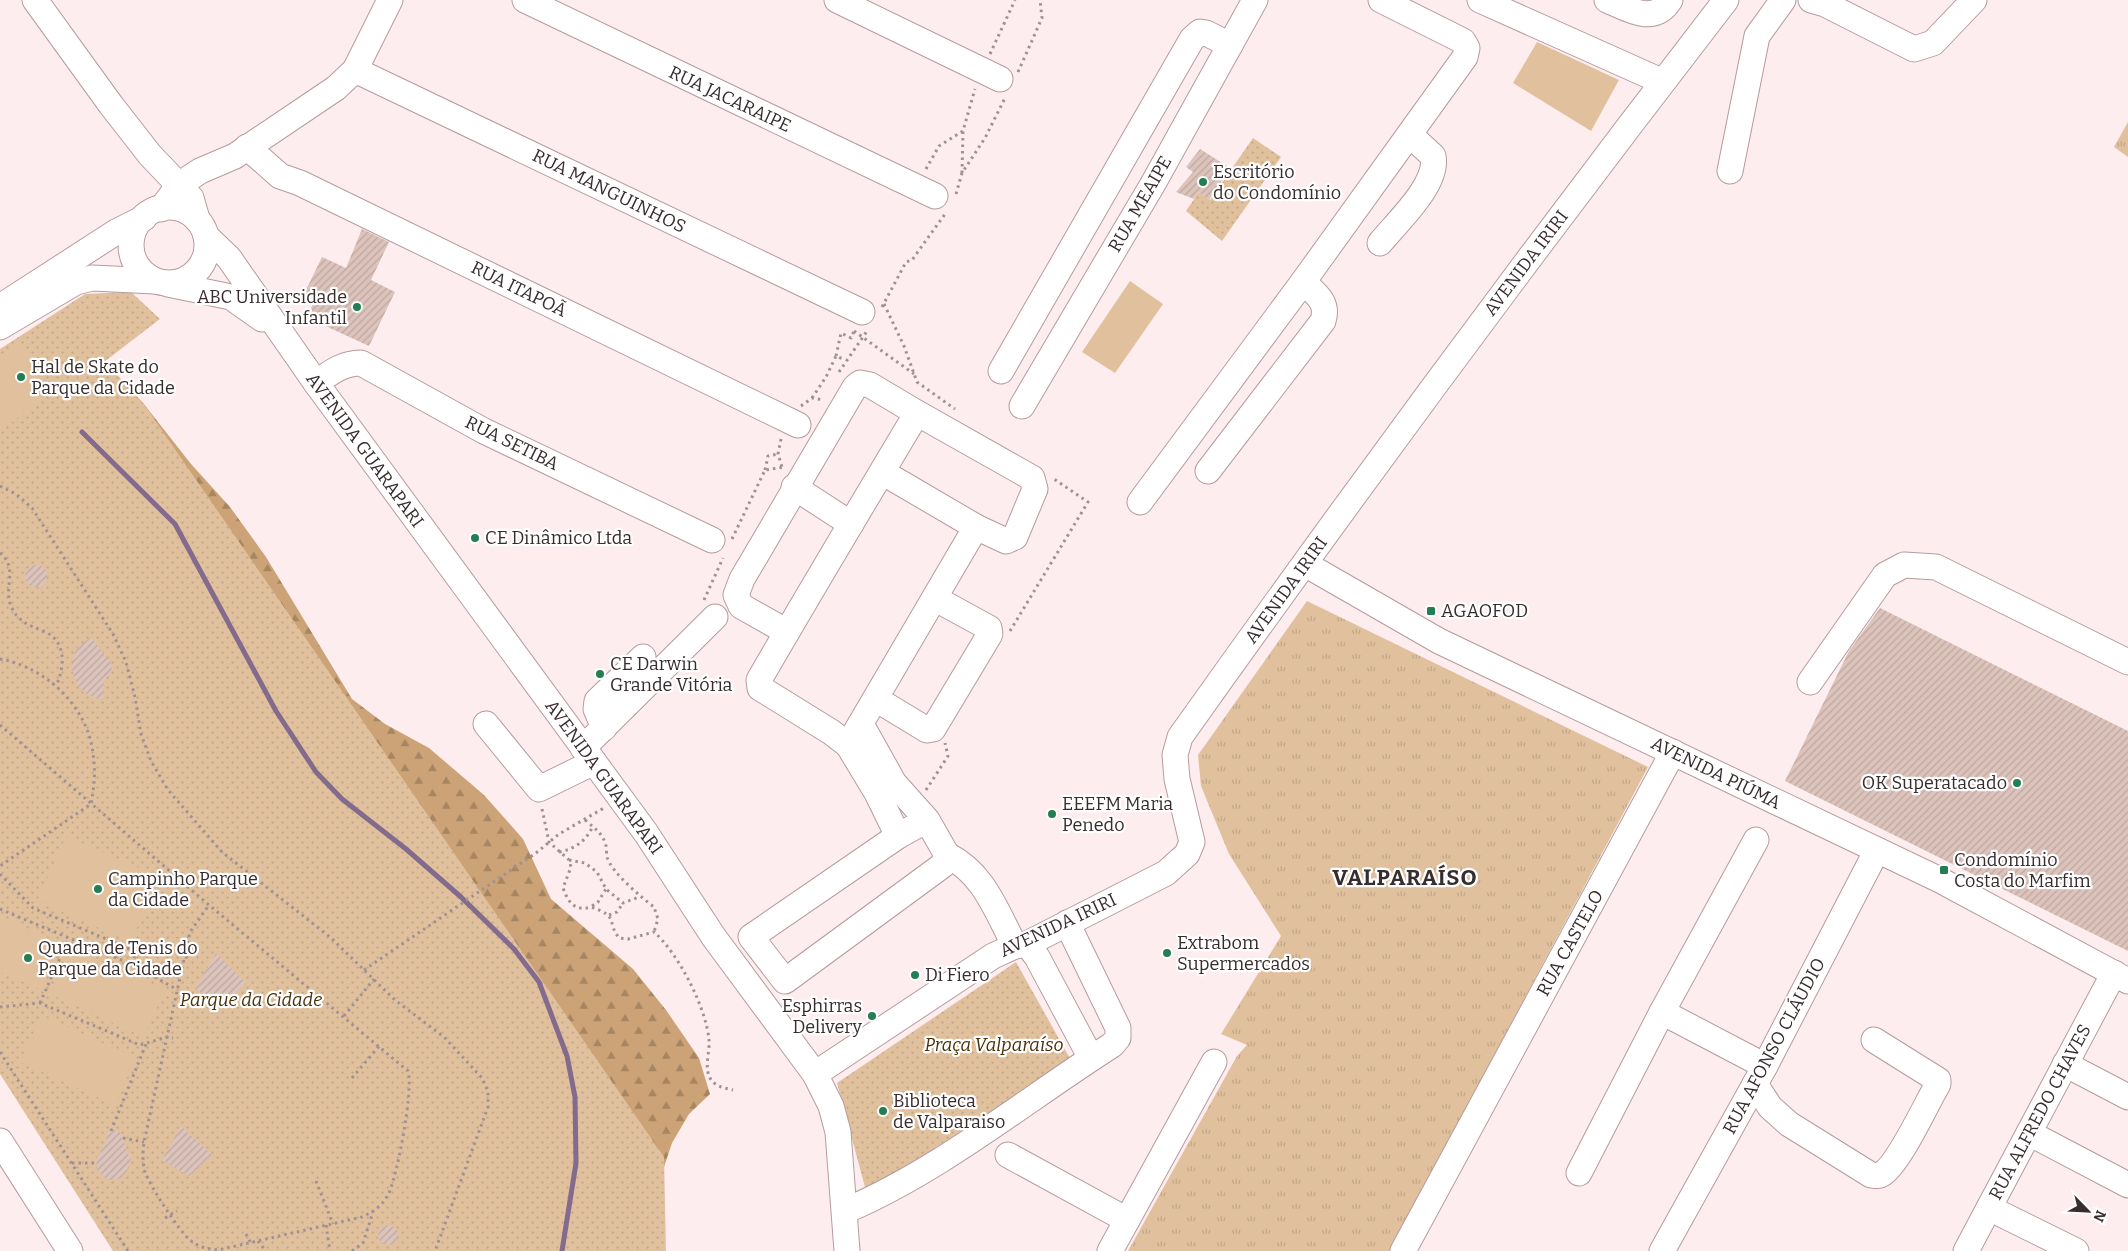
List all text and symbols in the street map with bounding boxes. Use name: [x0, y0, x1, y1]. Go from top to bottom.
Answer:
street label: RUA JACARAIPE: [665, 61, 795, 137]
street label: RUA MANGUINHOS: [529, 144, 689, 238]
street label: RUA MEAIPE: [1104, 152, 1176, 256]
place label: Escritório do Condomínio: [1213, 161, 1341, 204]
marker: Escritório do Condomínio: [1197, 176, 1209, 188]
street label: AVENIDA IRIRI: [1479, 206, 1573, 320]
street label: RUA ITAPOÃ: [467, 256, 571, 322]
place label: ABC Universidade Infantil: [197, 286, 347, 329]
marker: ABC Universidade Infantil: [351, 301, 363, 313]
place label: Hal de Skate do Parque da Cidade: [31, 356, 175, 399]
street label: AVENIDA GUARAPARI: [302, 368, 428, 532]
marker: Hal de Skate do Parque da Cidade: [15, 371, 27, 383]
street label: RUA SETIBA: [462, 411, 563, 475]
place label: CE Dinâmico Ltda: [485, 527, 632, 549]
marker: CE Dinâmico Ltda: [469, 532, 481, 544]
street label: AVENIDA IRIRI: [1240, 532, 1332, 648]
place label: AGAOFOD: [1441, 600, 1528, 622]
marker: AGAOFOD: [1425, 605, 1437, 617]
place label: CE Darwin Grande Vitória: [610, 653, 733, 696]
marker: CE Darwin Grande Vitória: [594, 668, 606, 680]
street label: AVENIDA GUARAPARI: [541, 695, 667, 859]
street label: AVENIDA PIÚMA: [1647, 731, 1785, 814]
place label: OK Superatacado: [1862, 772, 2007, 794]
marker: OK Superatacado: [2011, 777, 2023, 789]
place label: EEEFM Maria Penedo: [1062, 793, 1173, 836]
marker: EEEFM Maria Penedo: [1046, 808, 1058, 820]
place label: Condomínio Costa do Marfim: [1954, 849, 2091, 892]
district label: VALPARAÍSO: [1332, 864, 1478, 891]
marker: Condomínio Costa do Marfim: [1938, 864, 1950, 876]
place label: Campinho Parque da Cidade: [108, 868, 258, 911]
marker: Campinho Parque da Cidade: [92, 883, 104, 895]
street label: RUA CASTELO: [1532, 886, 1608, 1000]
street label: AVENIDA IRIRI: [996, 888, 1120, 962]
place label: Extrabom Supermercados: [1177, 932, 1310, 975]
place label: Quadra de Tenis do Parque da Cidade: [38, 937, 198, 980]
marker: Extrabom Supermercados: [1161, 947, 1173, 959]
marker: Quadra de Tenis do Parque da Cidade: [22, 952, 34, 964]
street label: RUA AFONSO CLÁUDIO: [1718, 954, 1830, 1138]
place label: Di Fiero: [925, 964, 990, 986]
marker: Di Fiero: [909, 969, 921, 981]
park label: Parque da Cidade: [180, 989, 322, 1011]
place label: Esphirras Delivery: [782, 995, 862, 1038]
marker: Esphirras Delivery: [866, 1010, 878, 1022]
street label: RUA ALFREDO CHAVES: [1984, 1020, 2096, 1204]
park label: Praça Valparaíso: [924, 1034, 1064, 1056]
place label: Biblioteca de Valparaiso: [893, 1090, 1005, 1133]
marker: Biblioteca de Valparaiso: [877, 1105, 889, 1117]
north arrow: [2063, 1186, 2113, 1236]
text: N: [2089, 1208, 2109, 1225]

